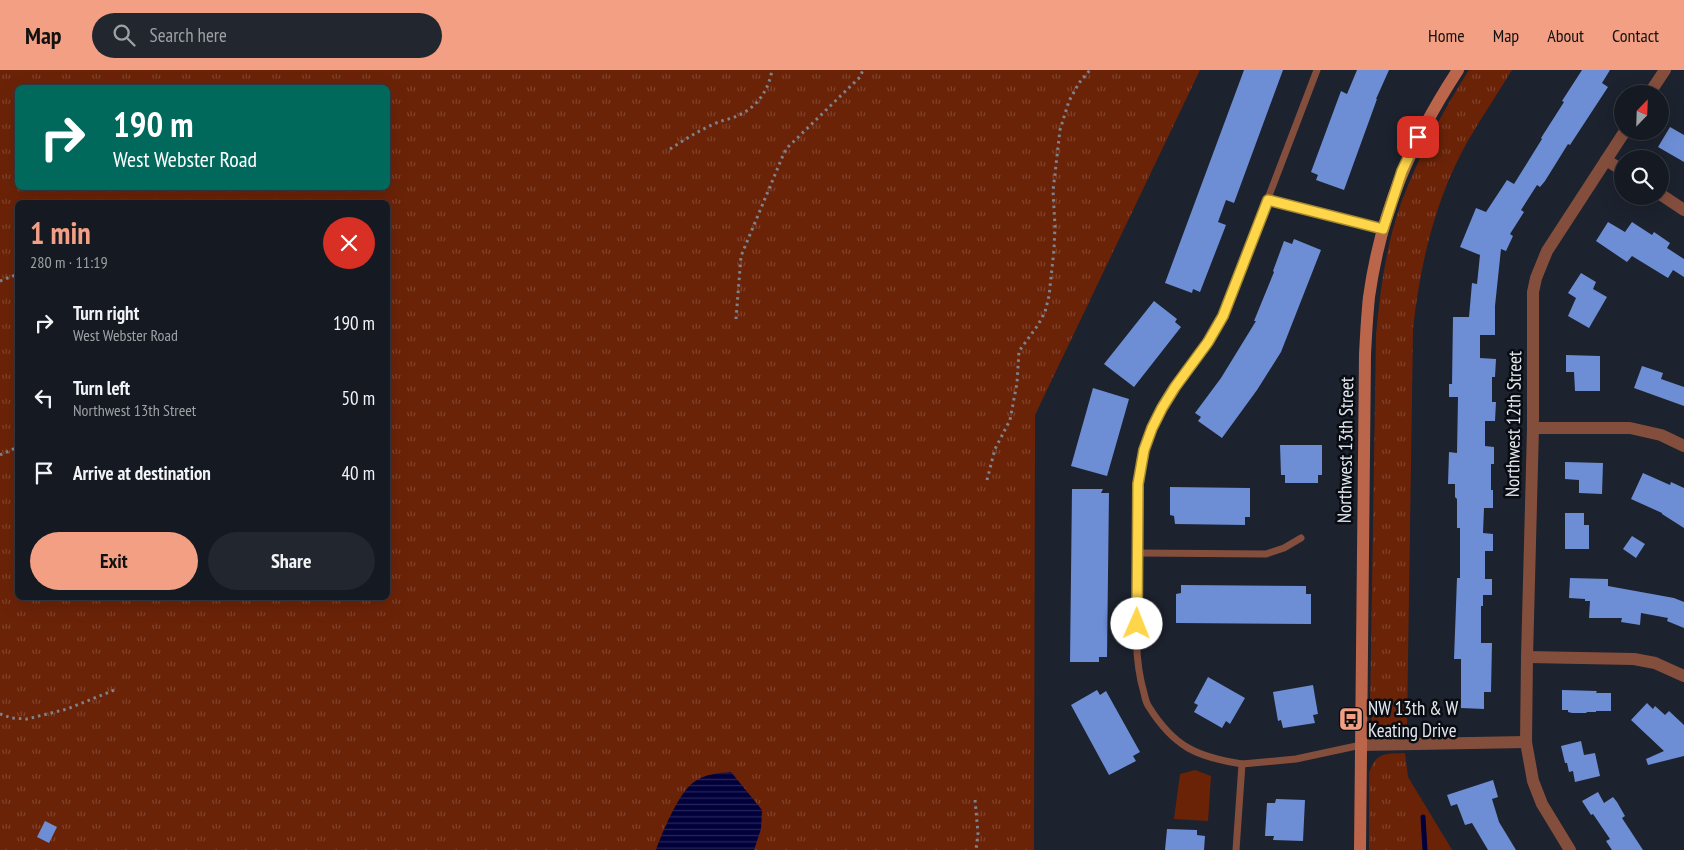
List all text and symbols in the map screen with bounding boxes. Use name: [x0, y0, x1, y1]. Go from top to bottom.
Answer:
search box: [92, 13, 442, 58]
text: Map: [25, 20, 62, 51]
icon: search: [110, 21, 138, 49]
text: Search here: [150, 23, 227, 47]
text: Home: [1428, 24, 1465, 47]
text: Map: [1493, 24, 1519, 47]
text: About: [1547, 24, 1584, 47]
text: Contact: [1612, 24, 1659, 47]
north arrow: [1614, 85, 1669, 140]
map controls: [1614, 85, 1669, 205]
text: 190 m: [113, 101, 194, 147]
icon: right: [30, 105, 95, 170]
pin: [1397, 116, 1439, 158]
icon: arrive: [1404, 123, 1432, 151]
text: West Webster Road: [113, 145, 257, 173]
button: search: [1614, 150, 1669, 205]
text: 1 min: [30, 213, 91, 252]
button: close: [323, 217, 375, 269]
text: 280 m · 11:19: [30, 252, 108, 272]
text: Turn right: [73, 301, 139, 325]
icon: right: [30, 309, 58, 337]
text: 190 m: [333, 311, 375, 335]
text: West Webster Road: [73, 325, 178, 345]
street label: Northwest 12th Street: [1500, 350, 1526, 497]
text: Turn left: [73, 376, 130, 400]
street label: Northwest 13th Street: [1332, 376, 1358, 523]
icon: left: [30, 384, 58, 412]
text: 50 m: [342, 386, 375, 410]
text: Northwest 13th Street: [73, 400, 196, 420]
icon: arrive: [30, 459, 58, 487]
text: Arrive at destination: [73, 461, 211, 485]
text: 40 m: [342, 461, 375, 485]
button: Exit: [30, 532, 198, 590]
button: Share: [208, 532, 375, 590]
position arrow: [1110, 597, 1162, 649]
place label: NW 13th & W Keating Drive: [1368, 696, 1459, 742]
bus stop icon: NW 13th & W Keating Drive: [1338, 706, 1364, 732]

